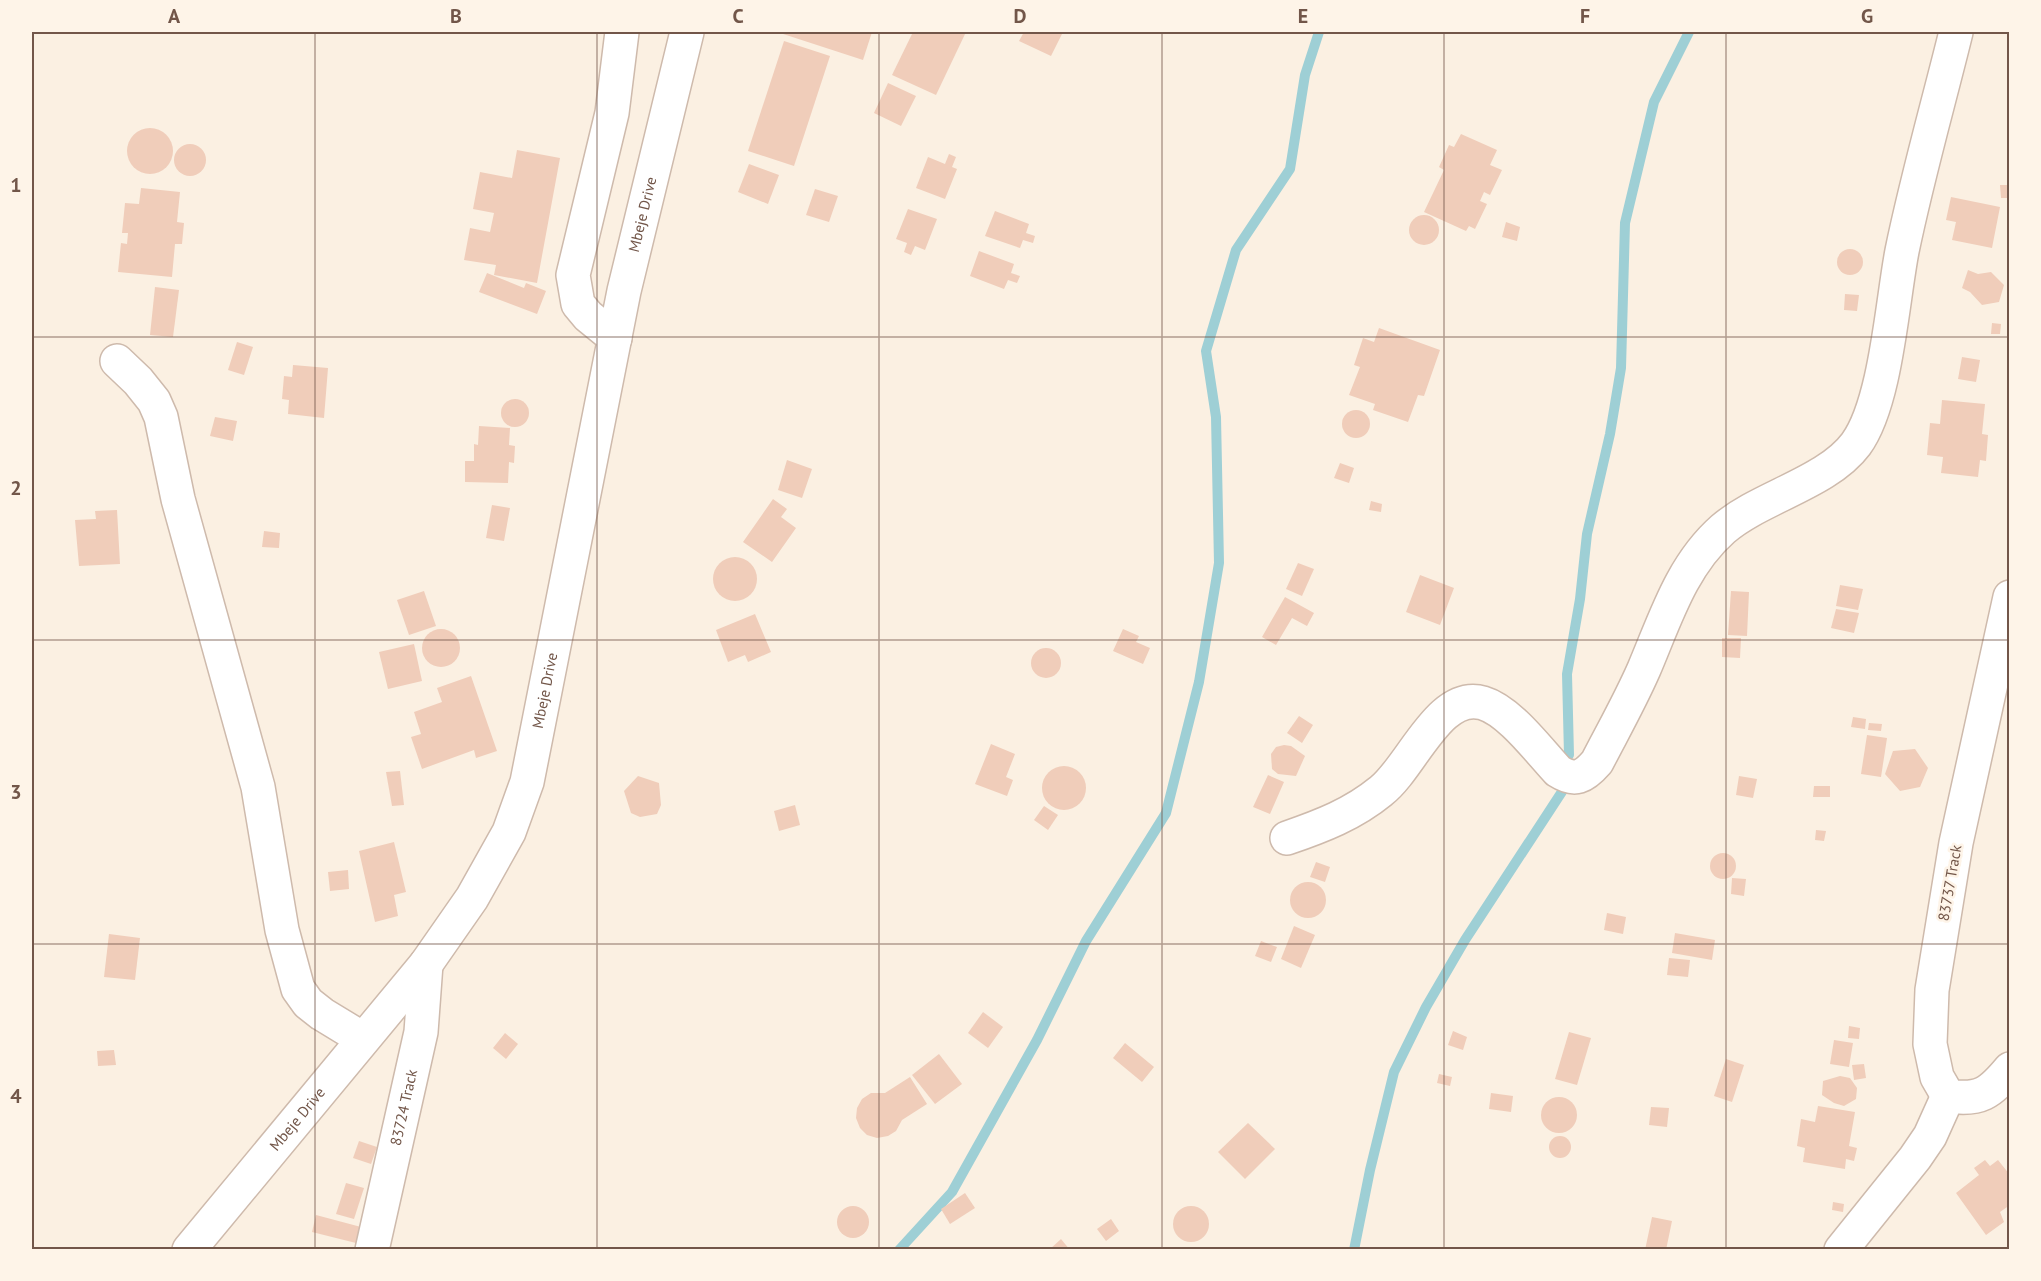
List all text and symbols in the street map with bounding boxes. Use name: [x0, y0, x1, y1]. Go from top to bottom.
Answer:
text: A: [168, 3, 181, 29]
text: B: [450, 3, 462, 29]
text: C: [732, 3, 744, 29]
text: D: [1014, 3, 1027, 29]
text: E: [1298, 3, 1308, 29]
text: F: [1580, 3, 1590, 29]
text: G: [1861, 3, 1873, 29]
text: 1: [10, 172, 22, 198]
street label: Mbeje Drive: [624, 175, 660, 254]
text: 2: [10, 475, 22, 501]
street label: Mbeje Drive: [528, 651, 561, 730]
text: 3: [10, 779, 22, 805]
street label: 83737 Track: [1933, 843, 1966, 922]
street label: 83724 Track: [386, 1067, 422, 1147]
text: 4: [10, 1083, 22, 1109]
street label: Mbeje Drive: [265, 1083, 329, 1154]

